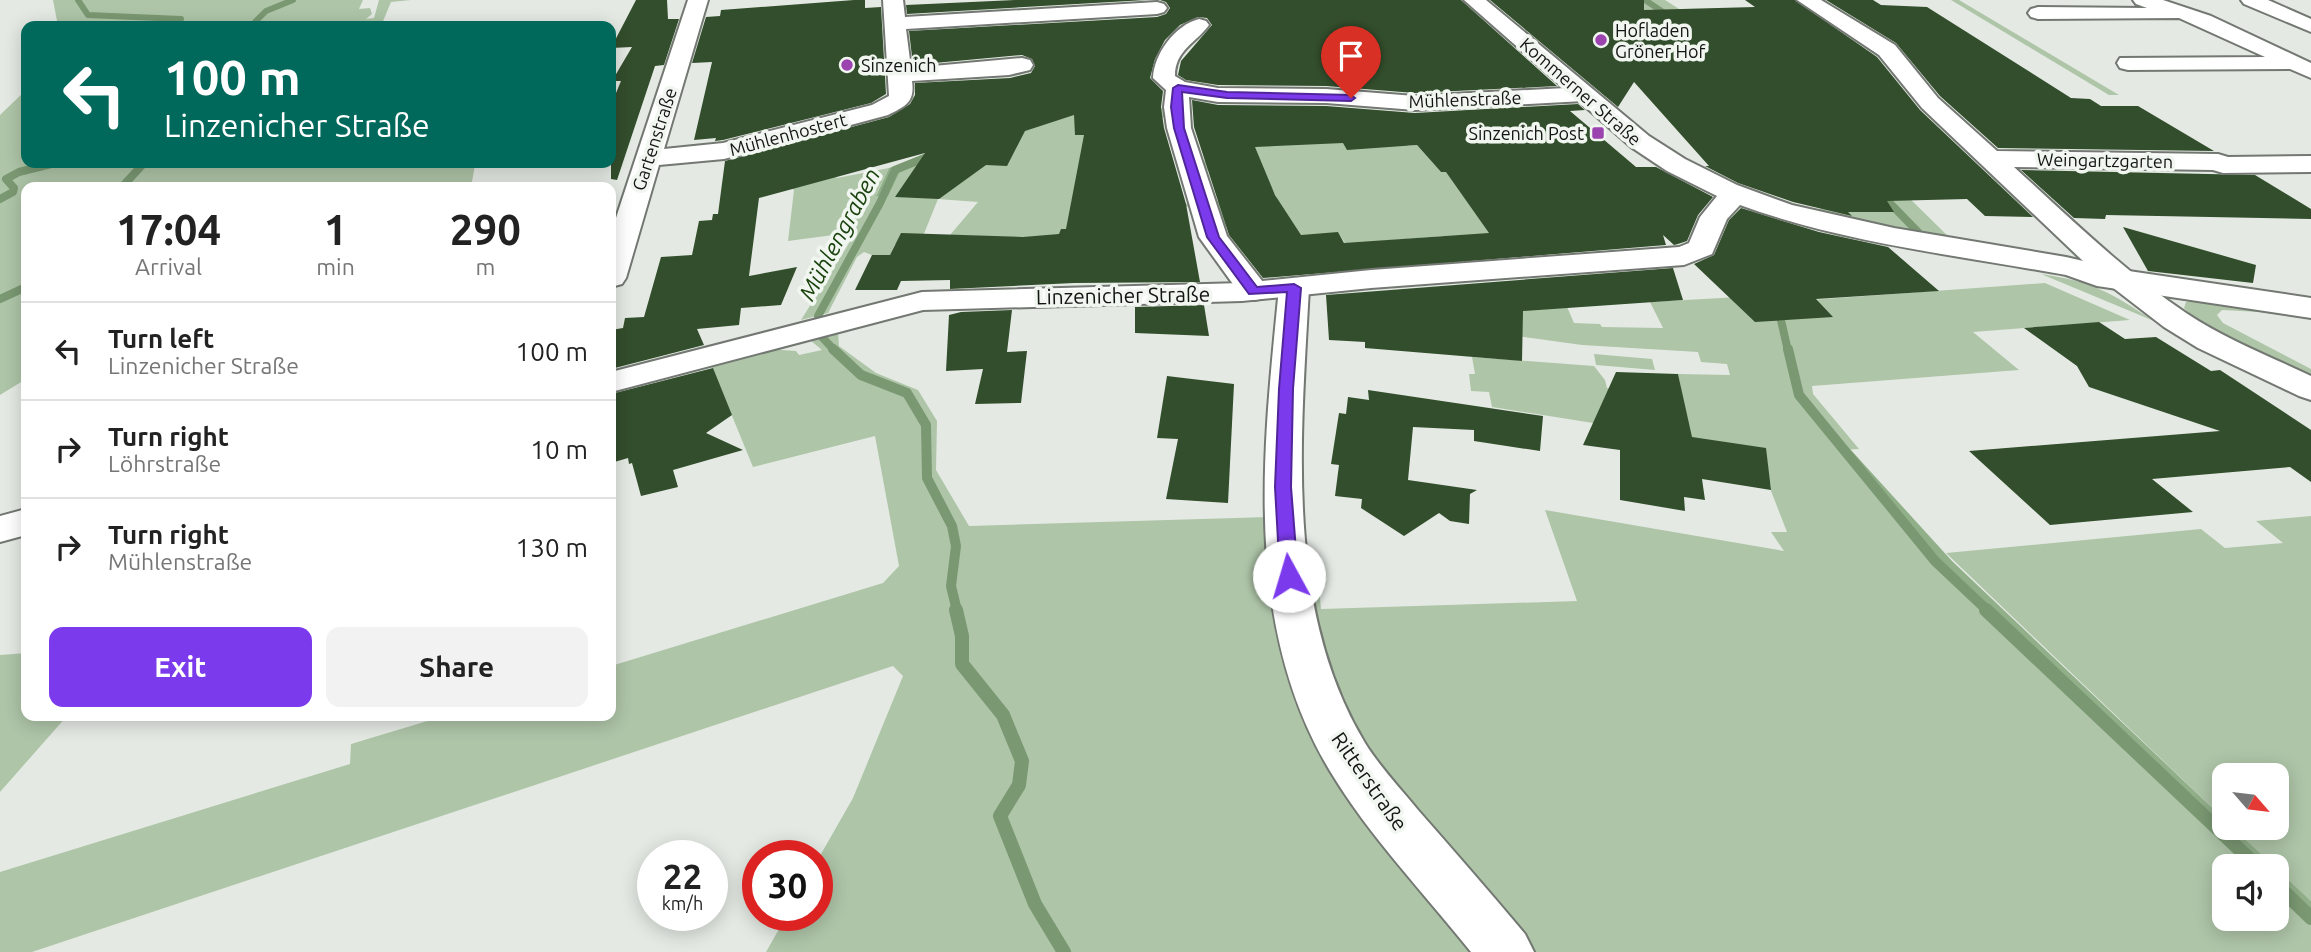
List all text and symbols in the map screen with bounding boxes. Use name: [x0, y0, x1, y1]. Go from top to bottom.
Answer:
place label: Hofladen Gröner Hof: [1615, 20, 1706, 61]
pin: [1321, 26, 1381, 98]
marker: Hofladen Gröner Hof: [1593, 32, 1609, 48]
street label: Kommerner Straße: [1516, 33, 1646, 149]
icon: arrive: [1332, 37, 1370, 75]
icon: left: [49, 49, 140, 140]
text: 100 m: [164, 49, 301, 104]
place label: Sinzenich: [861, 55, 936, 75]
marker: Sinzenich: [839, 57, 855, 73]
street label: Gartenstraße: [628, 85, 680, 193]
street label: Mühlenstraße: [1408, 87, 1522, 111]
text: Linzenicher Straße: [164, 107, 430, 143]
street label: Mühlenhostert: [727, 109, 849, 159]
place label: Sinzenich Post: [1468, 123, 1584, 143]
marker: Sinzenich Post: [1590, 125, 1606, 141]
street label: Weingartzgarten: [2037, 149, 2173, 171]
water label: Mühlengraben: [794, 164, 884, 304]
text: 17:04: [116, 206, 221, 253]
text: 1: [324, 206, 347, 253]
text: 290: [450, 206, 521, 253]
text: Arrival: [135, 254, 202, 279]
text: min: [316, 254, 355, 279]
text: m: [475, 254, 495, 279]
street label: Linzenicher Straße: [1036, 281, 1210, 309]
text: Turn left: [108, 324, 214, 353]
icon: left: [49, 332, 87, 370]
text: 100 m: [516, 337, 588, 366]
text: Linzenicher Straße: [108, 353, 299, 378]
text: Turn right: [108, 422, 229, 451]
icon: right: [49, 430, 87, 468]
text: 10 m: [530, 435, 588, 464]
text: Löhrstraße: [108, 451, 221, 476]
text: Turn right: [108, 520, 229, 549]
icon: right: [49, 528, 87, 566]
text: 130 m: [516, 533, 588, 562]
position arrow: [1252, 539, 1326, 613]
text: Mühlenstraße: [108, 549, 252, 574]
button: Exit: [49, 627, 312, 707]
button: Share: [326, 627, 588, 707]
street label: Ritterstraße: [1327, 727, 1413, 835]
north arrow: [2212, 763, 2289, 840]
map controls: [2212, 763, 2289, 931]
speed limit sign: 30: [742, 840, 833, 931]
button: sound: [2212, 854, 2289, 931]
text: 22: [663, 856, 702, 896]
text: km/h: [662, 893, 703, 913]

